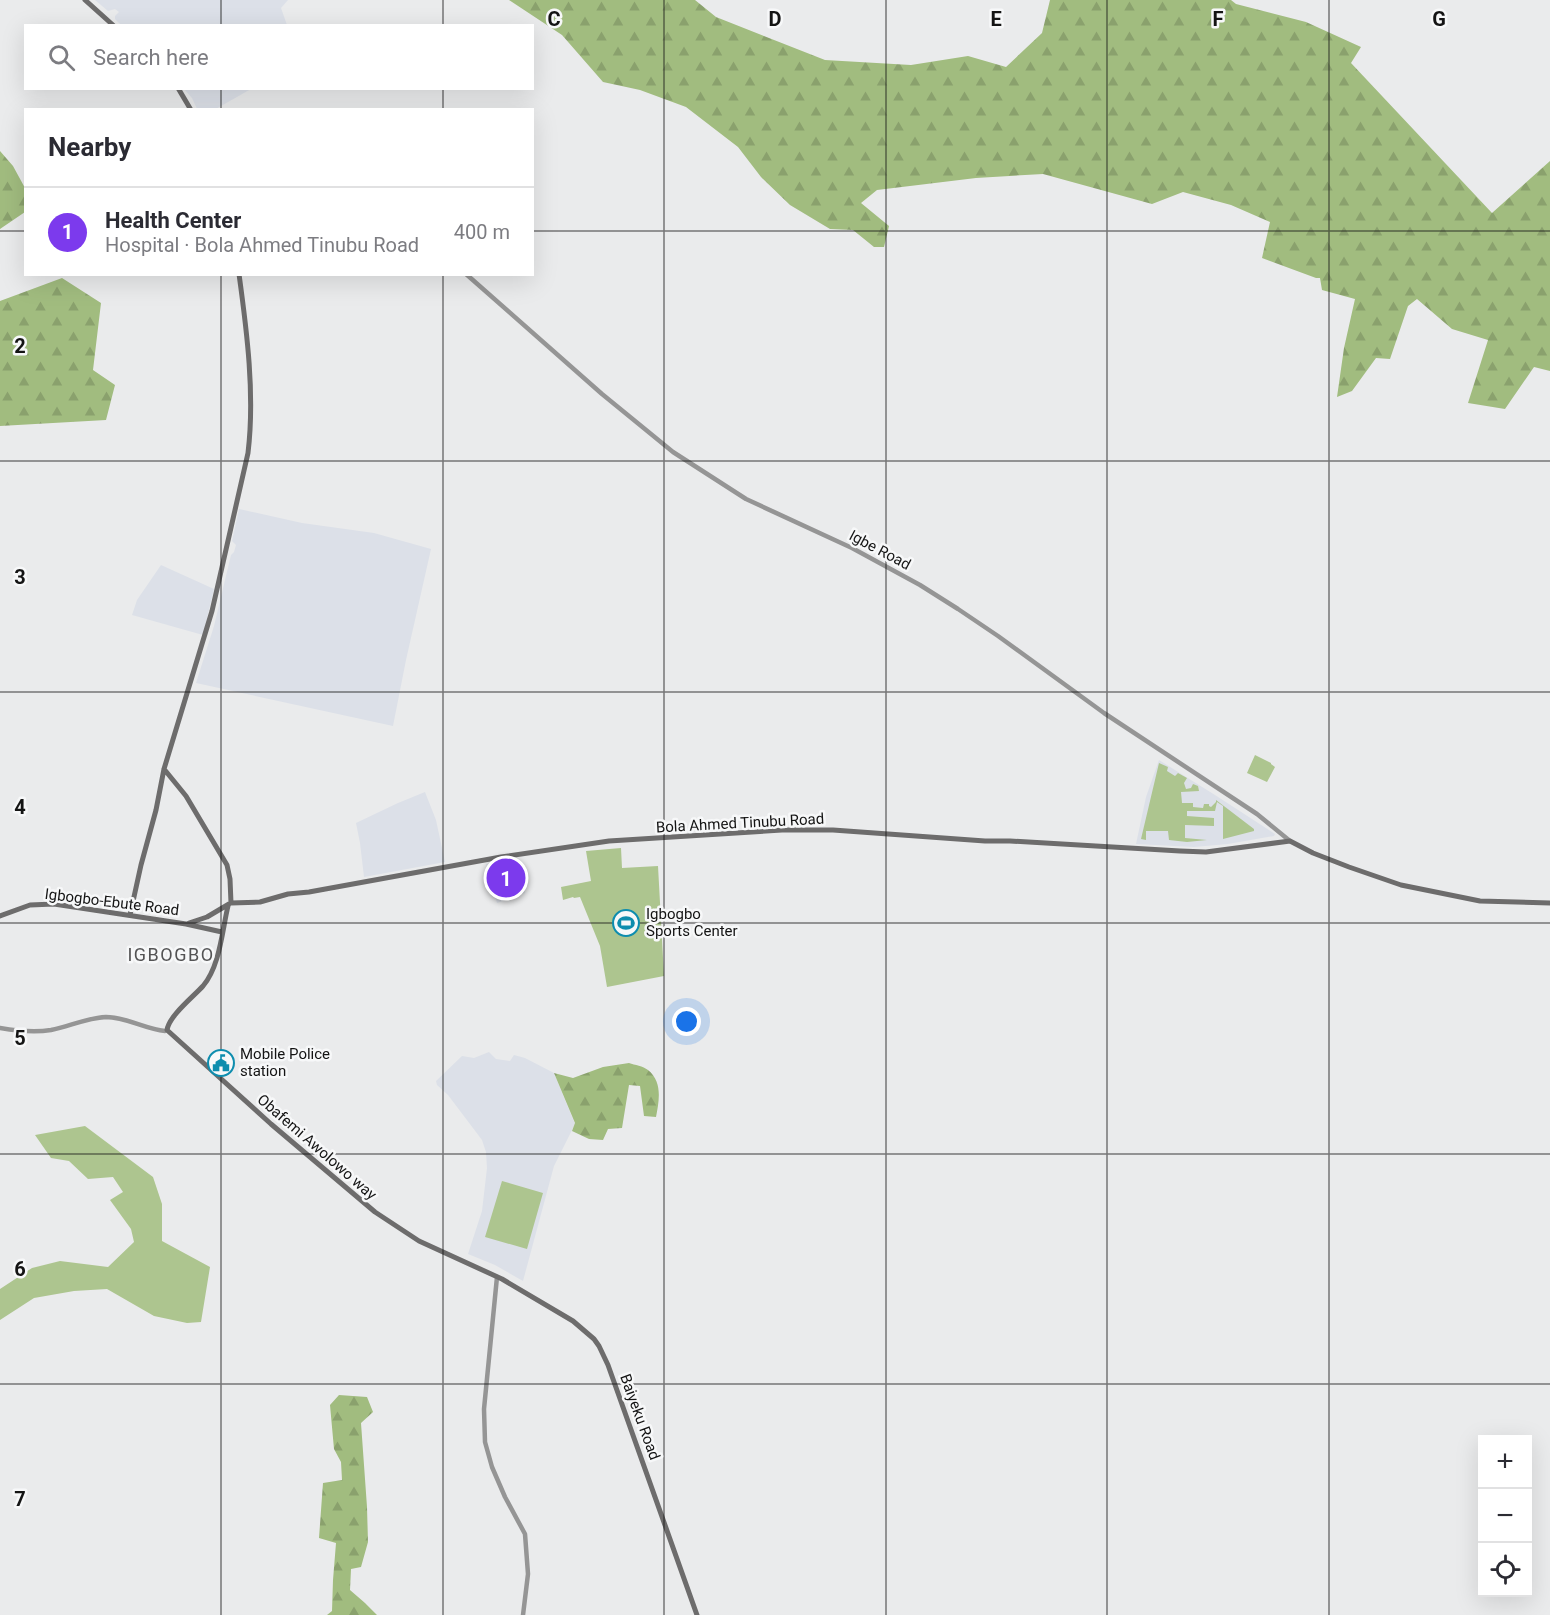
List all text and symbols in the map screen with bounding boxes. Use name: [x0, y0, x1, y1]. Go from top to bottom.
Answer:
text: C: [547, 7, 561, 31]
text: D: [769, 7, 782, 31]
text: E: [990, 7, 1002, 31]
text: F: [1213, 7, 1224, 31]
text: G: [1432, 7, 1446, 31]
search box: [24, 24, 534, 90]
icon: search: [45, 41, 78, 74]
text: Search here: [93, 45, 209, 70]
text: Nearby: [48, 132, 131, 162]
text: Health Center: [105, 208, 241, 233]
text: 1: [62, 220, 73, 244]
text: 400 m: [454, 220, 510, 244]
text: Hospital · Bola Ahmed Tinubu Road: [105, 233, 419, 257]
text: 2: [14, 334, 26, 358]
street label: Igbe Road: [846, 526, 914, 574]
text: 3: [14, 565, 26, 589]
text: 4: [14, 795, 26, 819]
street label: Bola Ahmed Tinubu Road: [655, 810, 825, 836]
pin: 1: [486, 856, 526, 900]
street label: Igbogbo-Ebute Road: [44, 885, 180, 919]
place label: Igbogbo Sports Center: [646, 905, 738, 940]
sports icon: Igbogbo Sports Center: [611, 908, 641, 938]
district label: IGBOGBO: [127, 944, 215, 965]
your location: [672, 1007, 701, 1036]
text: 5: [14, 1026, 26, 1050]
place label: Mobile Police station: [240, 1045, 330, 1080]
public building icon: Mobile Police station: [206, 1048, 236, 1078]
street label: Obafemi Awolowo way: [254, 1090, 380, 1204]
text: 6: [14, 1257, 26, 1281]
street label: Baiyeku Road: [616, 1372, 664, 1462]
map controls: [1478, 1435, 1532, 1597]
button: +: [1478, 1435, 1532, 1489]
text: 7: [14, 1487, 26, 1511]
button: −: [1478, 1489, 1532, 1543]
button: locate: [1478, 1543, 1532, 1597]

